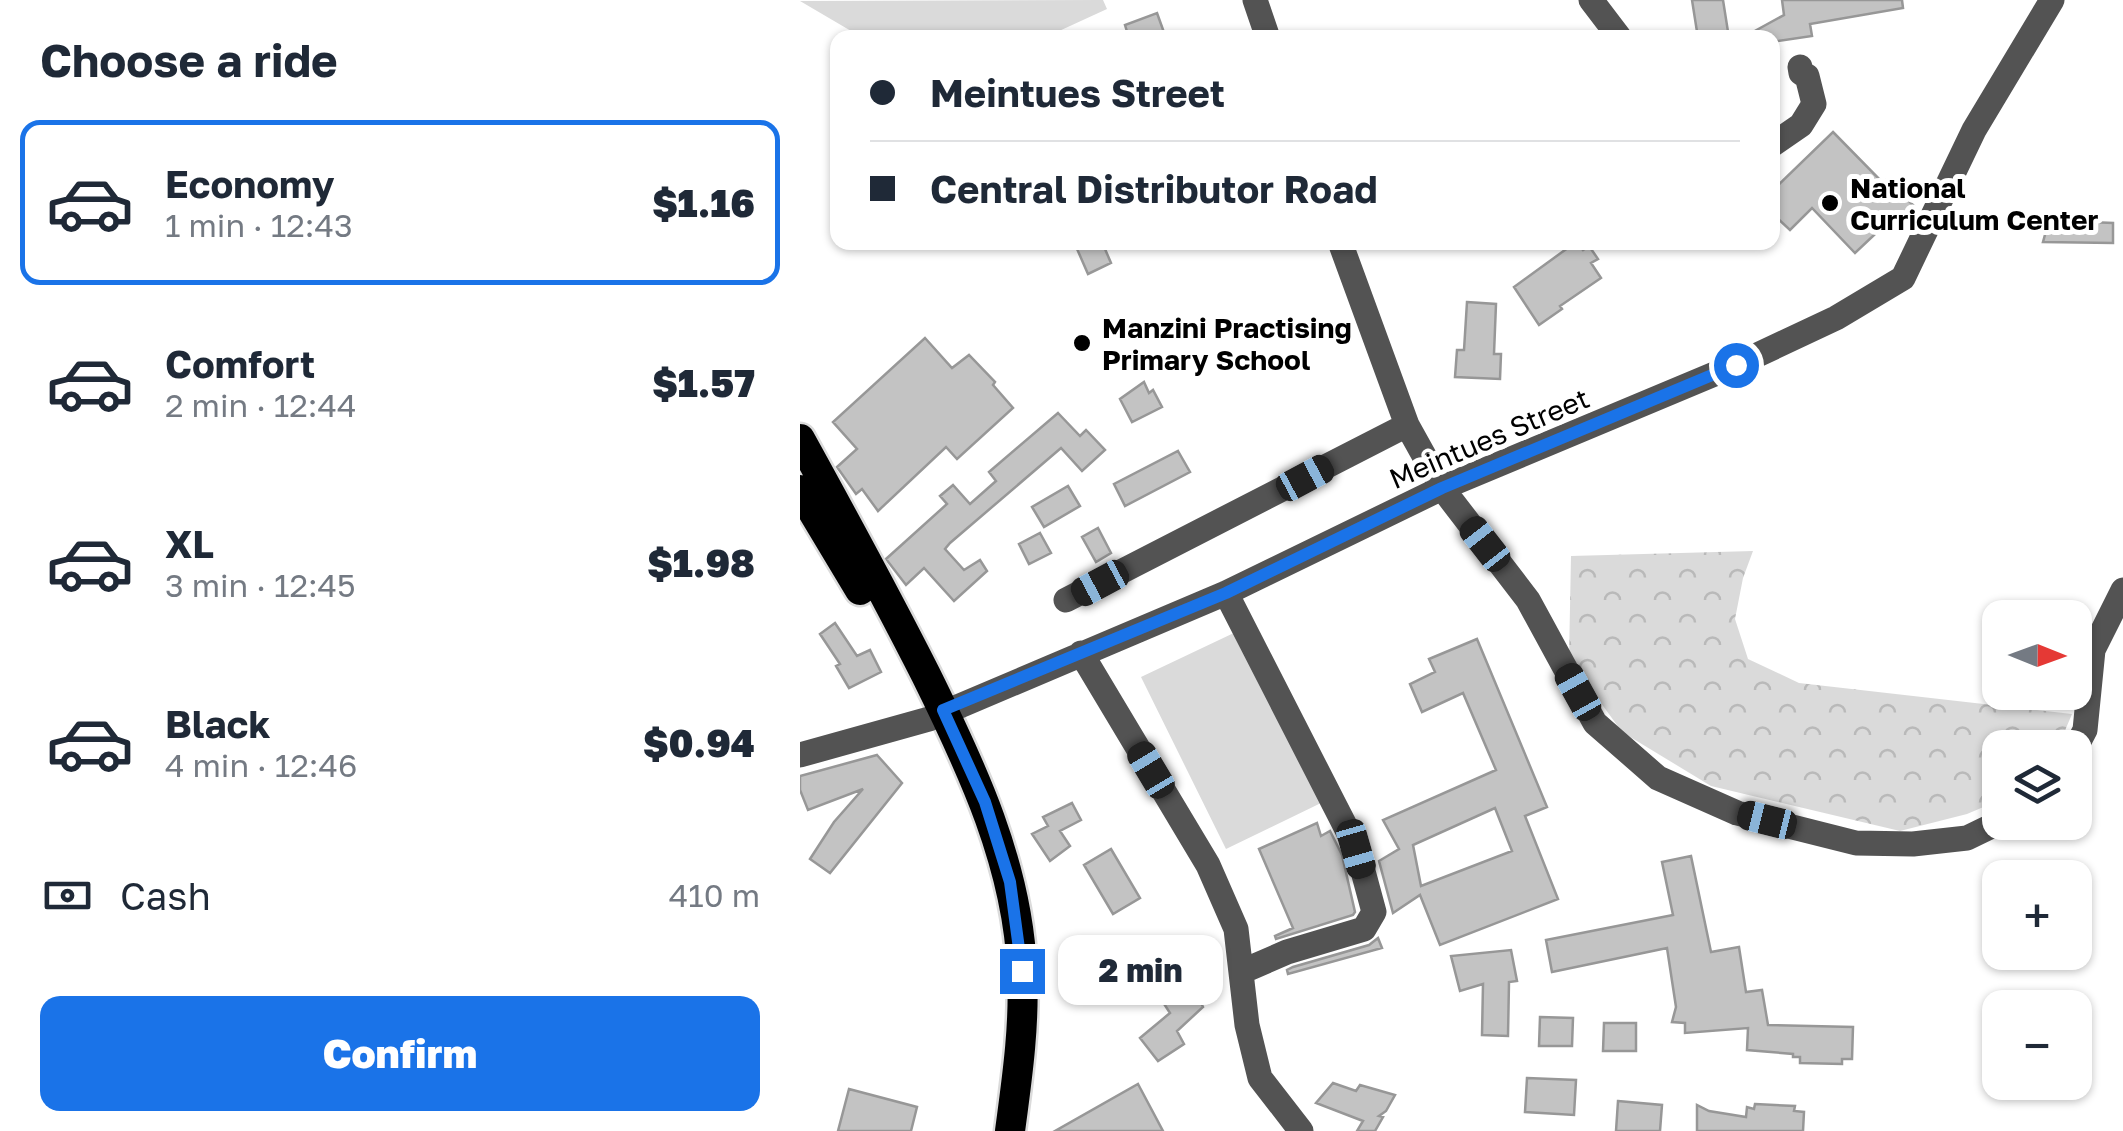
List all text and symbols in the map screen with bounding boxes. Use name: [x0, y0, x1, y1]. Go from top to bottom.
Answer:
text: Choose a ride: [40, 33, 338, 87]
text: Meintues Street: [930, 70, 1225, 115]
icon: car: [45, 158, 135, 248]
text: Economy: [165, 161, 334, 206]
text: Central Distributor Road: [930, 166, 1378, 211]
place label: National Curriculum Center: [1850, 171, 2098, 236]
text: $1.16: [652, 180, 755, 225]
marker: National Curriculum Center: [1819, 192, 1841, 214]
text: 1 min · 12:43: [165, 206, 353, 244]
place label: Manzini Practising Primary School: [1102, 311, 1352, 376]
marker: Manzini Practising Primary School: [1071, 332, 1093, 354]
icon: car: [45, 338, 135, 428]
text: Comfort: [165, 341, 315, 386]
route start: [1714, 343, 1759, 388]
text: $1.57: [652, 360, 755, 405]
street label: Meintues Street: [1384, 381, 1594, 495]
text: 2 min · 12:44: [165, 386, 356, 424]
car: [1271, 451, 1339, 505]
car: [1455, 511, 1515, 577]
icon: car: [45, 518, 135, 608]
text: XL: [165, 521, 214, 566]
text: $1.98: [647, 540, 755, 585]
car: [1066, 556, 1134, 610]
text: 3 min · 12:45: [165, 566, 356, 604]
north arrow: [1982, 600, 2092, 710]
map controls: [1982, 600, 2092, 1100]
car: [1550, 658, 1606, 726]
icon: car: [45, 698, 135, 788]
text: Black: [165, 701, 270, 746]
text: $0.94: [643, 720, 755, 765]
button: layers: [1982, 730, 2092, 840]
car: [1123, 737, 1179, 803]
text: 4 min · 12:46: [165, 746, 357, 784]
car: [1734, 798, 1800, 842]
car: [1333, 816, 1379, 882]
button: +: [1982, 860, 2092, 970]
icon: cash: [40, 868, 95, 923]
text: Cash: [120, 873, 211, 918]
text: 410 m: [669, 876, 760, 914]
callout: 2 min: [1057, 936, 1222, 1006]
route end: [1000, 949, 1045, 994]
text: 2 min: [1098, 951, 1183, 989]
button: −: [1982, 990, 2092, 1100]
button: Confirm: [40, 996, 760, 1111]

